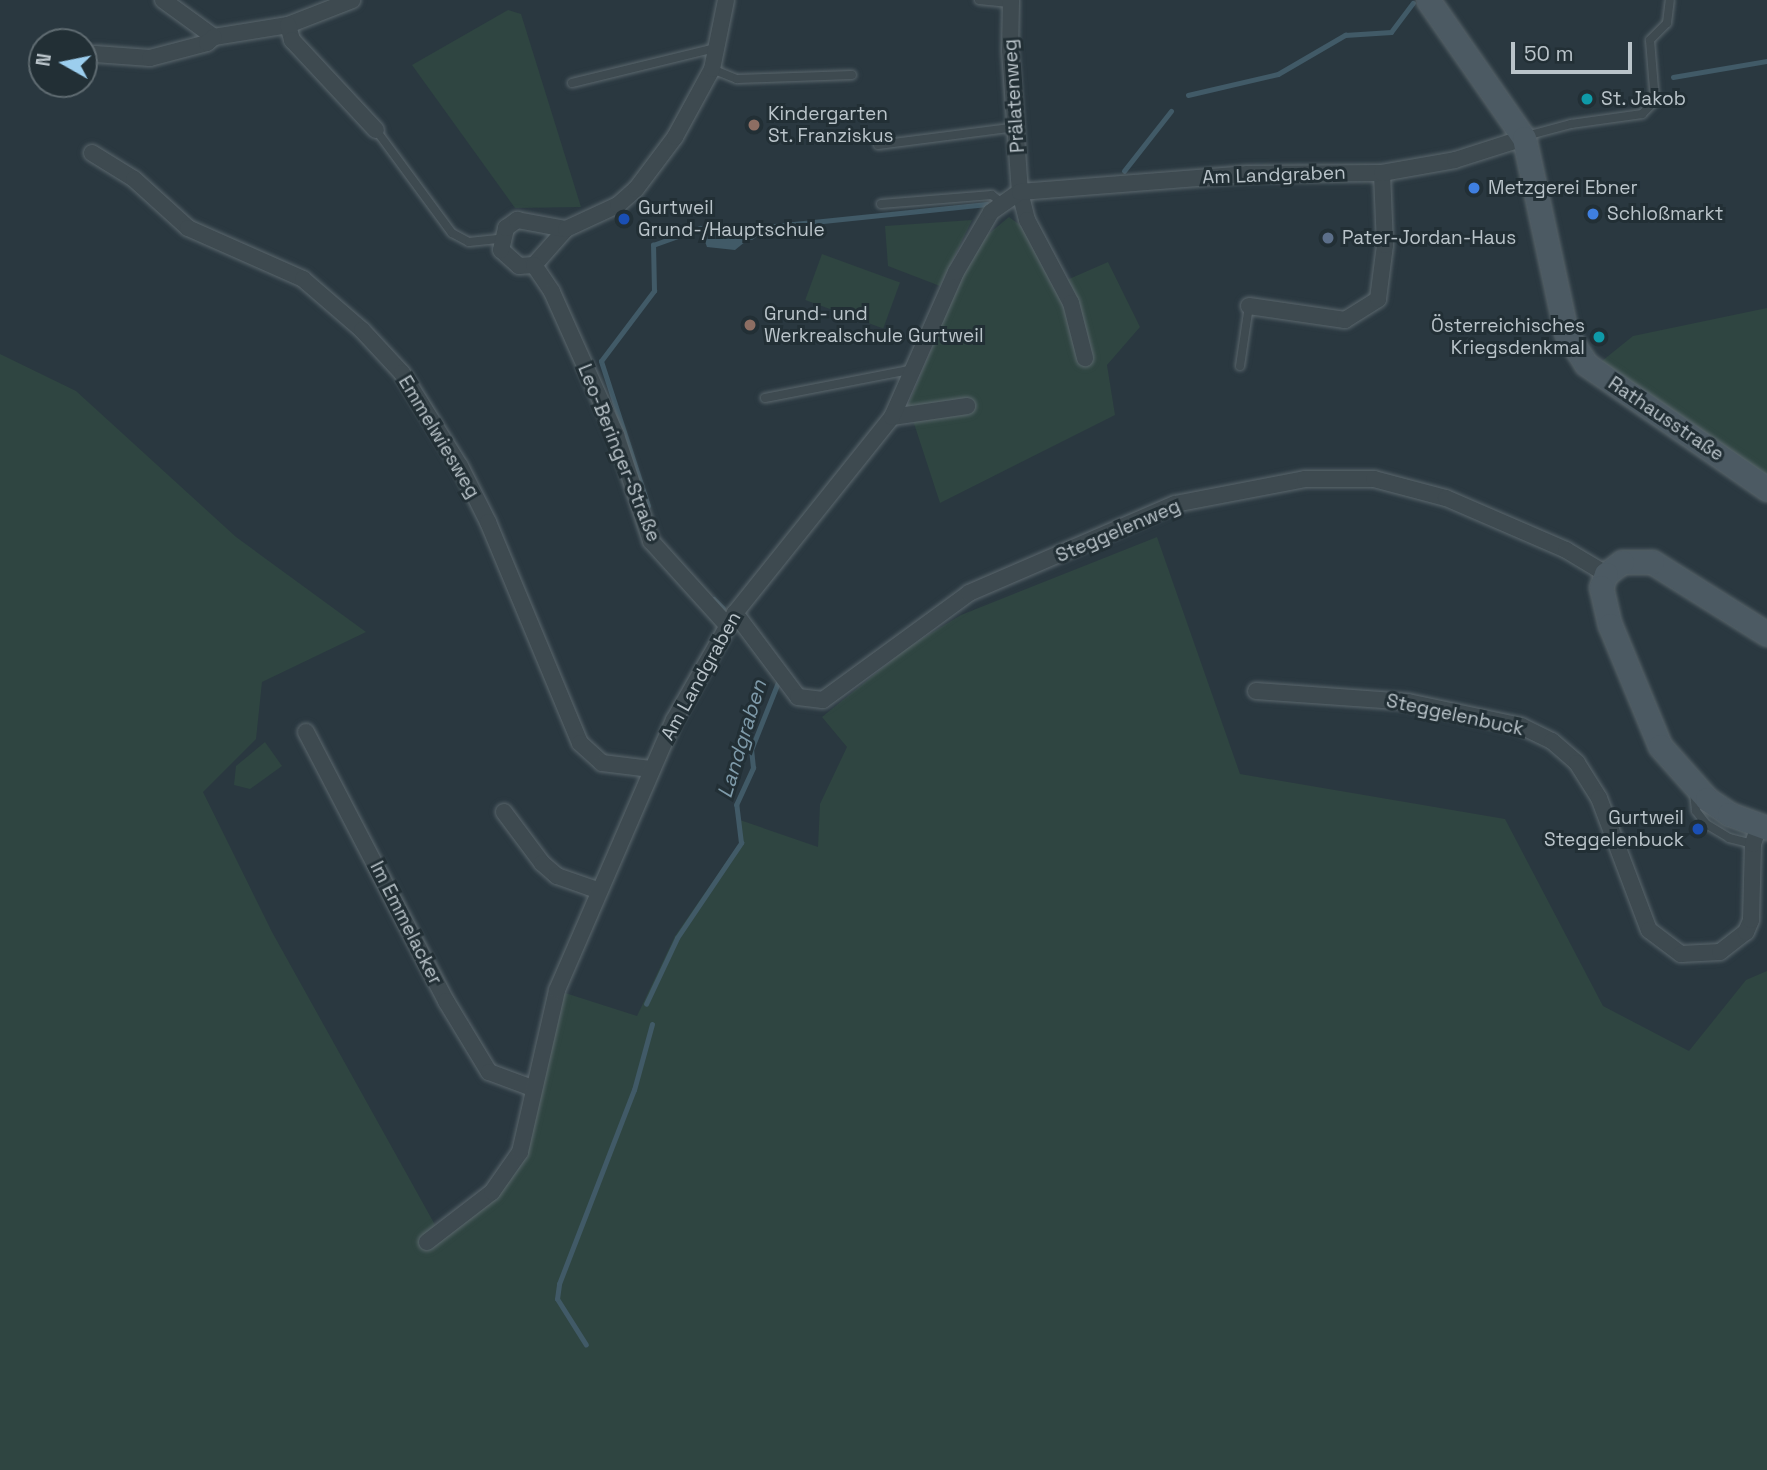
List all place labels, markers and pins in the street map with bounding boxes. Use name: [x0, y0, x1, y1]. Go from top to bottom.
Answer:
place label: St. Jakob: [1601, 88, 1687, 110]
marker: St. Jakob: [1579, 91, 1595, 107]
place label: Kindergarten St. Franziskus: [768, 103, 894, 147]
marker: Kindergarten St. Franziskus: [746, 117, 762, 133]
place label: Metzgerei Ebner: [1488, 177, 1638, 199]
marker: Metzgerei Ebner: [1466, 180, 1482, 196]
place label: Gurtweil Grund-/Hauptschule: [638, 197, 825, 241]
place label: Schloßmarkt: [1607, 203, 1723, 225]
marker: Schloßmarkt: [1585, 206, 1601, 222]
marker: Gurtweil Grund-/Hauptschule: [616, 211, 632, 227]
place label: Pater-Jordan-Haus: [1342, 227, 1516, 249]
marker: Pater-Jordan-Haus: [1320, 230, 1336, 246]
place label: Grund- und Werkrealschule Gurtweil: [764, 303, 984, 347]
place label: Österreichisches Kriegsdenkmal: [1431, 315, 1585, 359]
marker: Grund- und Werkrealschule Gurtweil: [742, 317, 758, 333]
marker: Österreichisches Kriegsdenkmal: [1591, 329, 1607, 345]
place label: Gurtweil Steggelenbuck: [1544, 807, 1684, 851]
marker: Gurtweil Steggelenbuck: [1690, 821, 1706, 837]

